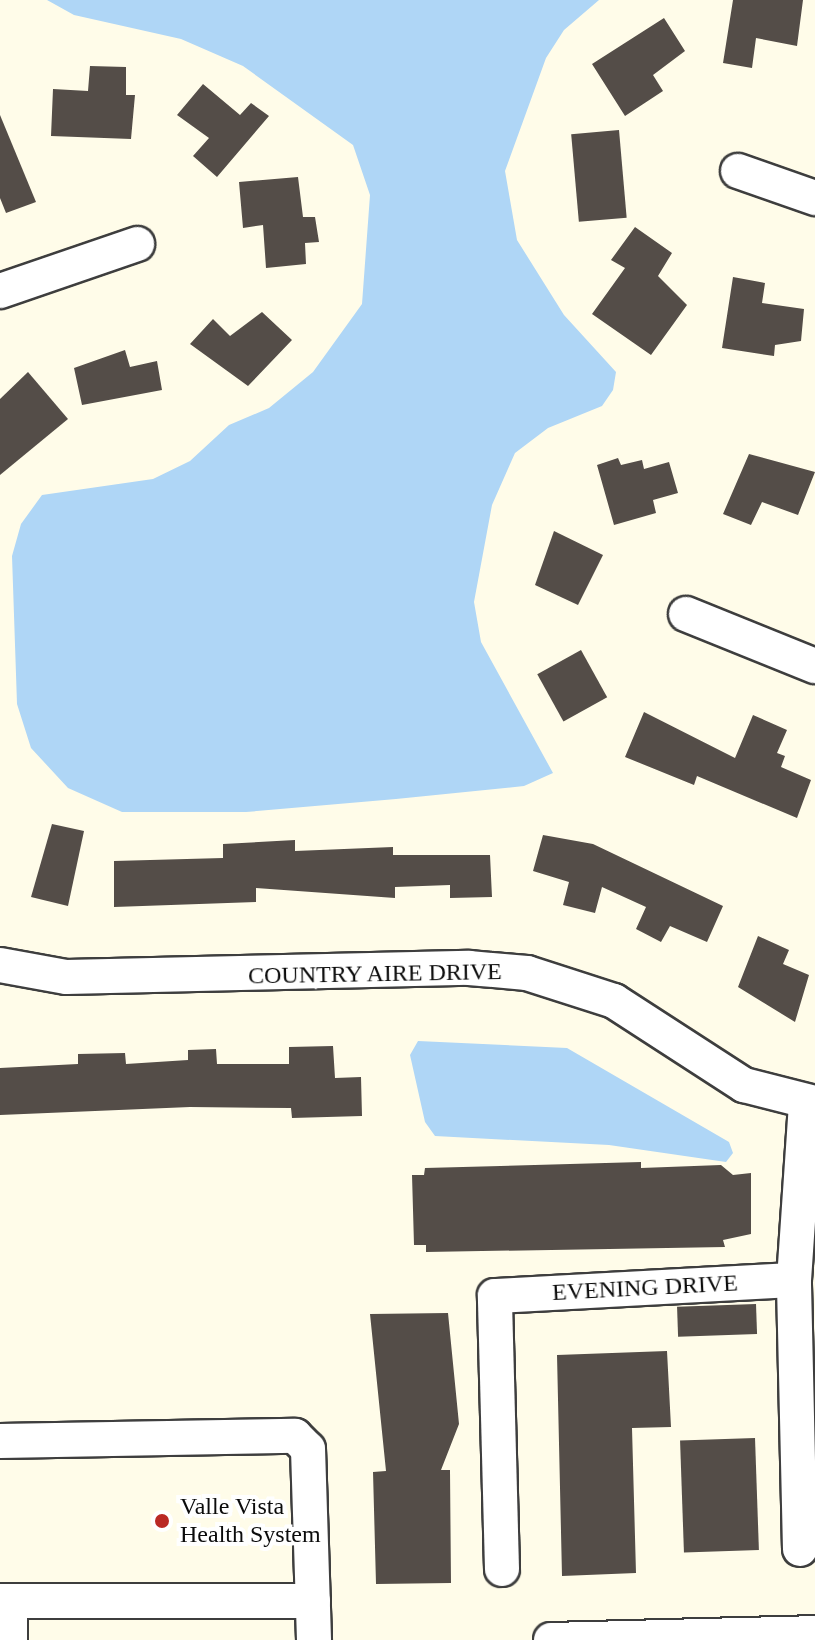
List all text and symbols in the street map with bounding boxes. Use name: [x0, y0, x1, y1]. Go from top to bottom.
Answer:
street label: COUNTRY AIRE DRIVE: [247, 957, 503, 991]
street label: EVENING DRIVE: [551, 1269, 739, 1307]
place label: Valle Vista Health System: [180, 1493, 321, 1549]
marker: Valle Vista Health System: [151, 1510, 173, 1532]

